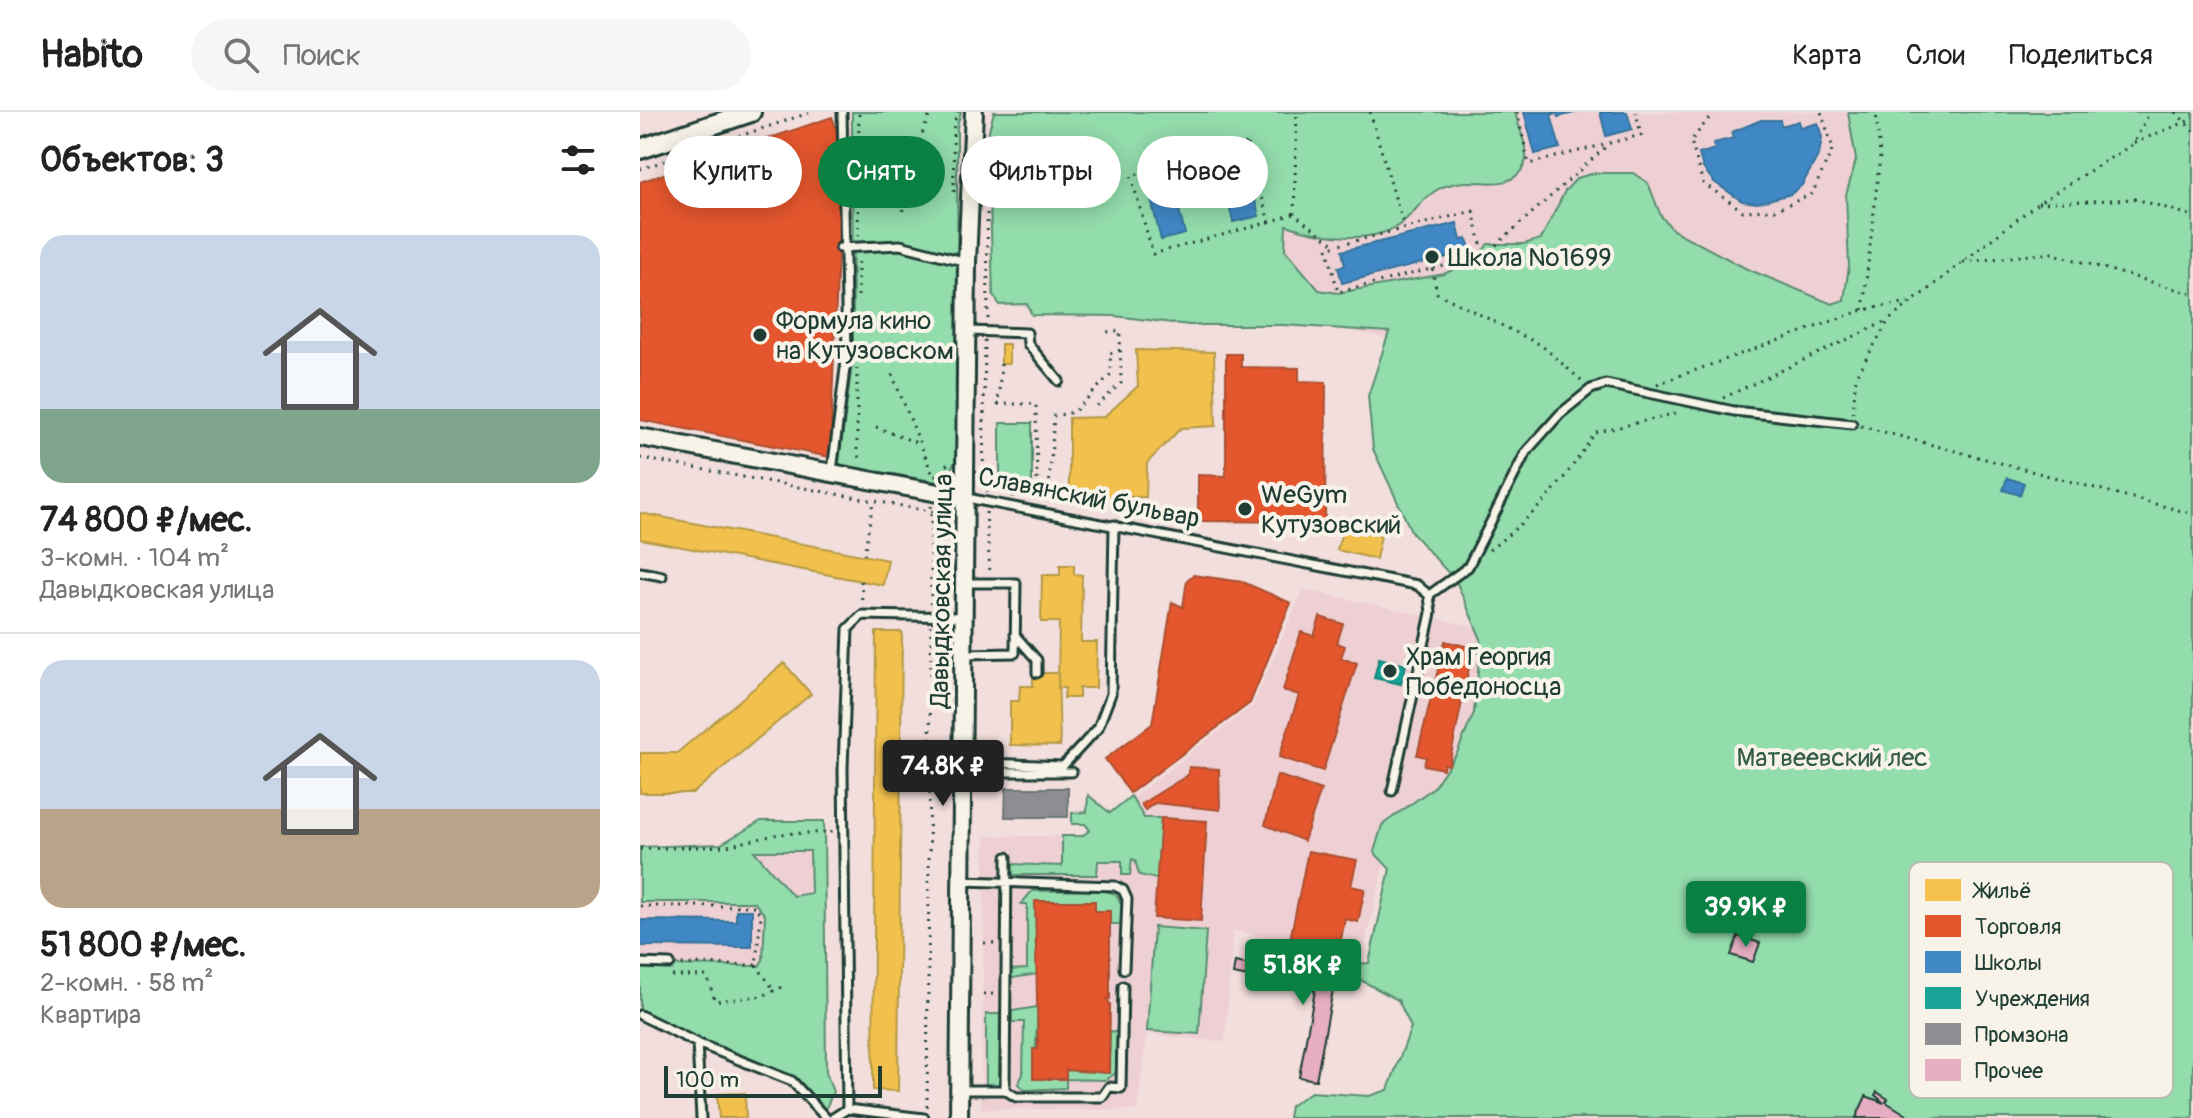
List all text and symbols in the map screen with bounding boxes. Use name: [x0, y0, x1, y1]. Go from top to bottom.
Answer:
search box: [191, 19, 751, 91]
text: Habito: [40, 31, 143, 79]
icon: search: [219, 33, 263, 77]
text: Поиск: [283, 37, 361, 74]
text: Карта: [1792, 38, 1862, 73]
text: Слои: [1906, 38, 1965, 73]
text: Поделиться: [2009, 38, 2153, 73]
chip: Купить: [664, 136, 802, 208]
chip: Снять: [818, 136, 945, 208]
chip: Фильтры: [961, 136, 1121, 208]
chip: Новое: [1137, 136, 1268, 208]
icon: filters: [556, 138, 600, 182]
text: Объектов: 3: [40, 139, 224, 182]
place label: Школа №1699: [1448, 242, 1612, 274]
marker: Школа №1699: [1423, 248, 1441, 266]
icon: home: [248, 287, 392, 431]
place label: Формула кино на Кутузовском: [776, 305, 954, 367]
marker: Формула кино на Кутузовском: [751, 326, 769, 344]
street label: Славянский бульвар: [975, 461, 1202, 535]
street label: Давыдковская улица: [924, 474, 960, 709]
place label: WeGym Кутузовский: [1261, 479, 1401, 541]
text: 74 800 ₽/мес.: [40, 499, 253, 542]
marker: WeGym Кутузовский: [1236, 500, 1254, 518]
text: 3-комн. · 104 m²: [40, 542, 229, 574]
text: Давыдковская улица: [40, 574, 274, 606]
place label: Храм Георгия Победоносца: [1406, 641, 1561, 703]
marker: Храм Георгия Победоносца: [1381, 662, 1399, 680]
icon: home: [248, 712, 392, 856]
pin: 74.8K ₽: [869, 740, 1017, 808]
park label: Матвеевский лес: [1736, 742, 1928, 774]
text: 74.8K ₽: [901, 750, 985, 782]
legend: [1909, 862, 2173, 1098]
text: Жильё: [1972, 877, 2032, 905]
pin: 39.9K ₽: [1672, 881, 1820, 949]
text: 39.9K ₽: [1704, 891, 1788, 923]
text: Торговля: [1975, 913, 2061, 941]
text: 51 800 ₽/мес.: [40, 924, 247, 967]
pin: 51.8K ₽: [1229, 939, 1377, 1007]
text: 51.8K ₽: [1263, 949, 1343, 981]
text: Школы: [1975, 949, 2042, 977]
text: 2-комн. · 58 m²: [40, 967, 213, 999]
text: Учреждения: [1975, 985, 2090, 1013]
text: Квартира: [40, 999, 141, 1031]
text: Промзона: [1975, 1021, 2069, 1049]
text: Прочее: [1975, 1057, 2043, 1085]
scale bar: [664, 1062, 882, 1098]
text: 100 m: [676, 1066, 739, 1094]

